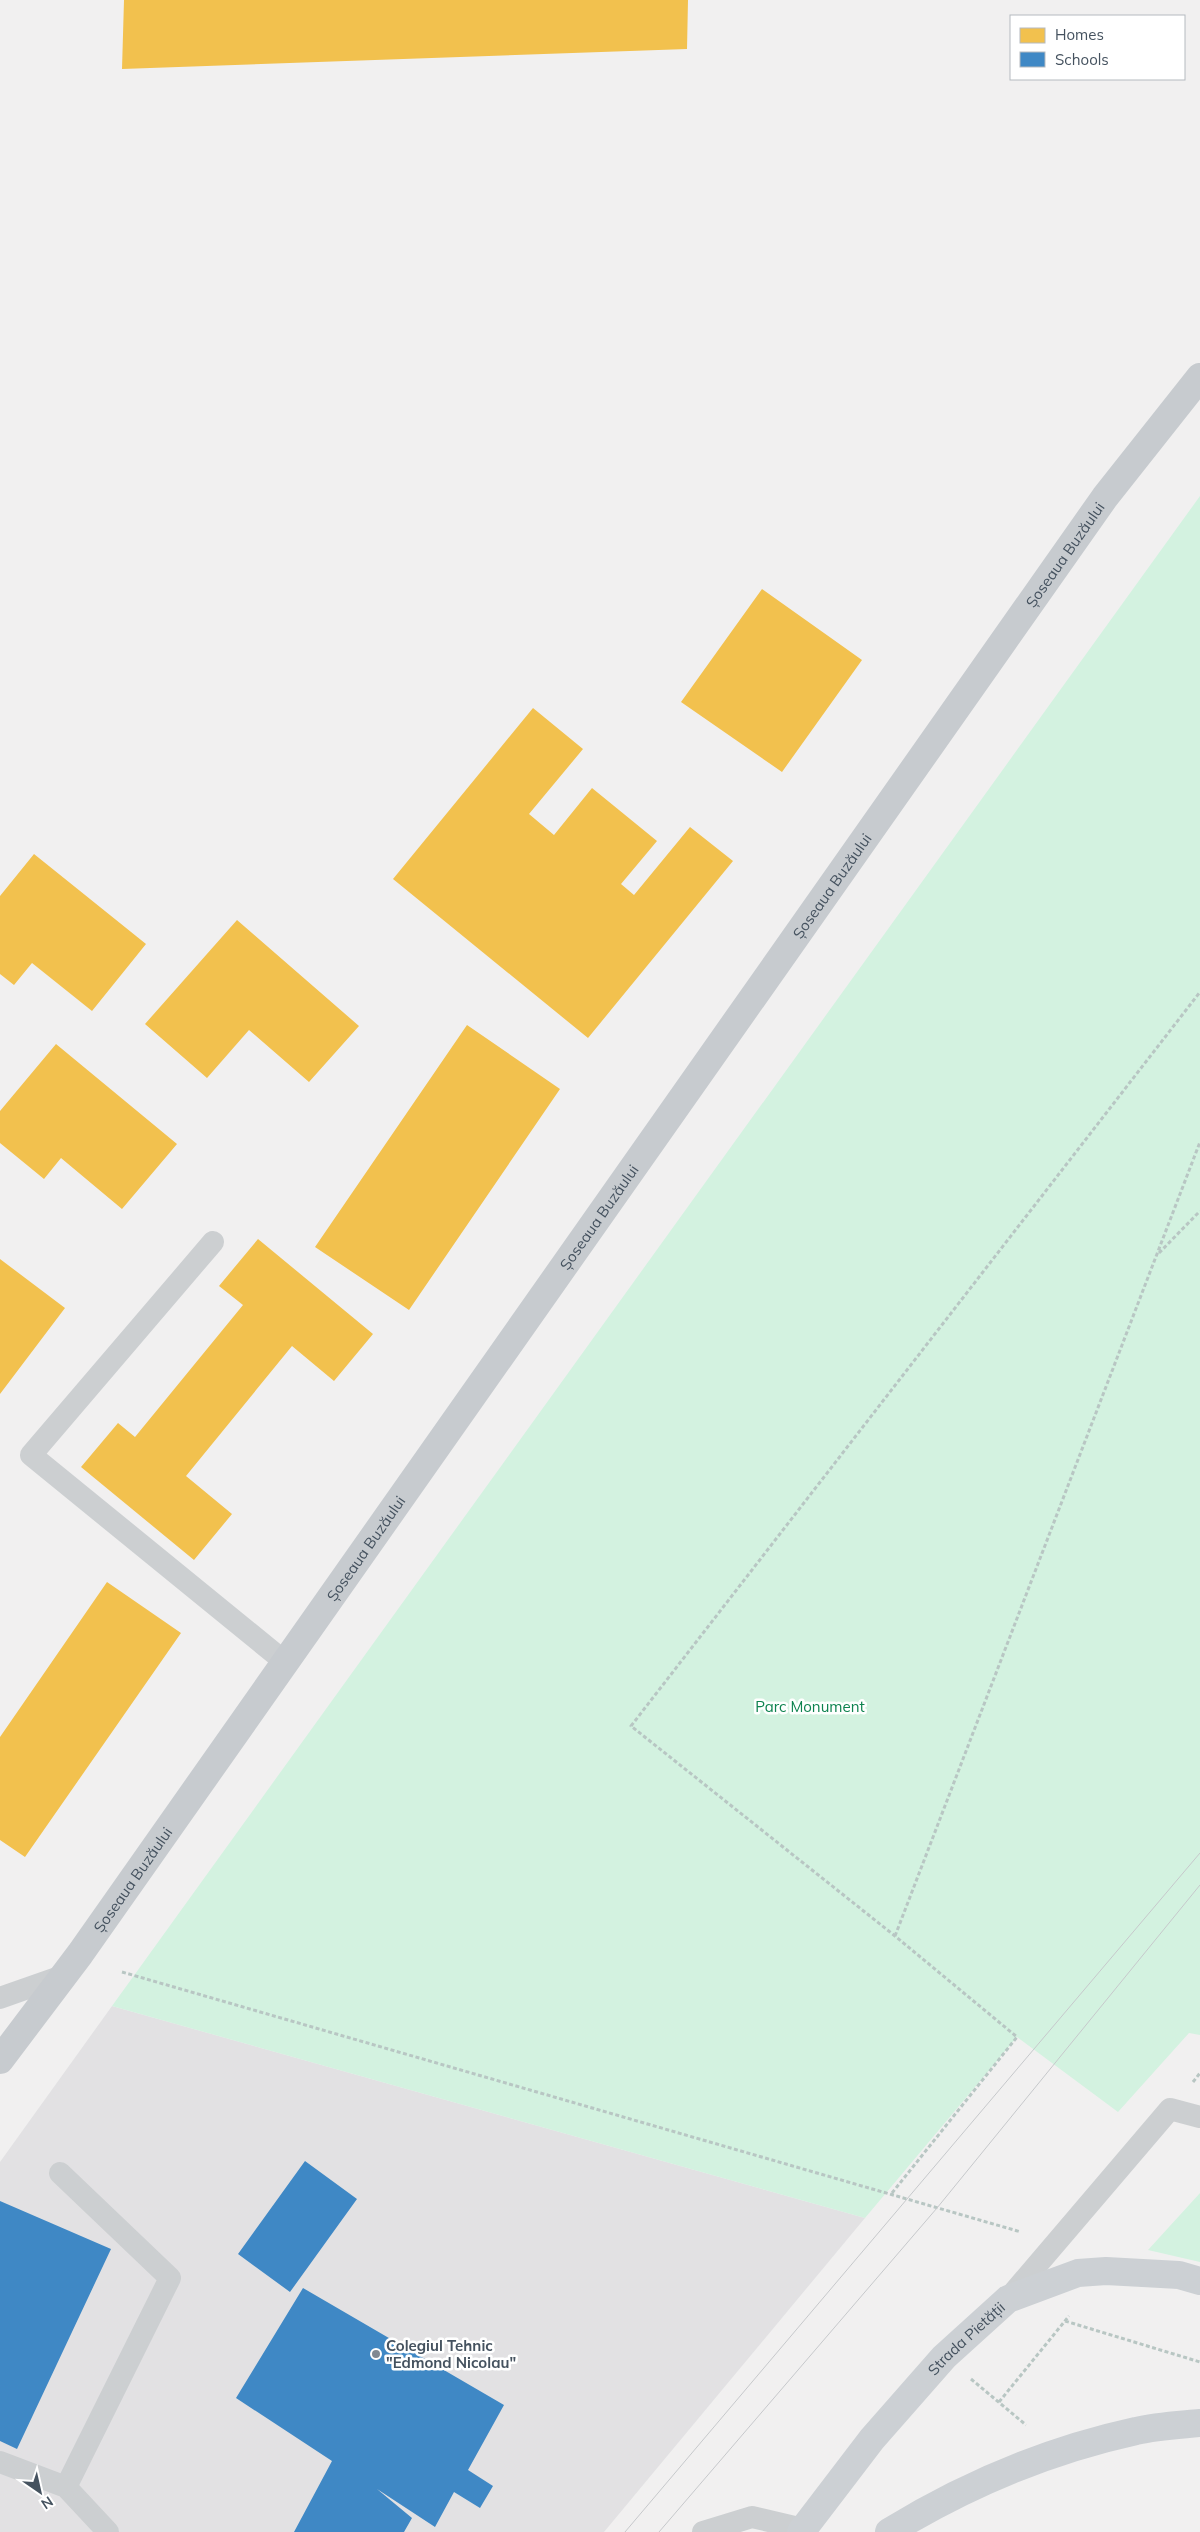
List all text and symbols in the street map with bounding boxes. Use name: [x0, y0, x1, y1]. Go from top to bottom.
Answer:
legend: [1010, 15, 1185, 80]
text: Homes: [1055, 25, 1104, 44]
text: Schools: [1055, 50, 1109, 69]
street label: Șoseaua Buzăului: [1021, 498, 1108, 611]
street label: Șoseaua Buzăului: [788, 829, 875, 942]
street label: Șoseaua Buzăului: [555, 1161, 642, 1273]
street label: Șoseaua Buzăului: [322, 1492, 409, 1604]
park label: Parc Monument: [755, 1697, 865, 1716]
street label: Șoseaua Buzăului: [89, 1823, 176, 1936]
street label: Strada Pietății: [923, 2297, 1009, 2379]
place label: Colegiul Tehnic "Edmond Nicolau": [386, 2336, 516, 2372]
marker: Colegiul Tehnic "Edmond Nicolau": [370, 2348, 382, 2360]
north arrow: [15, 2467, 65, 2517]
text: N: [38, 2492, 57, 2513]

